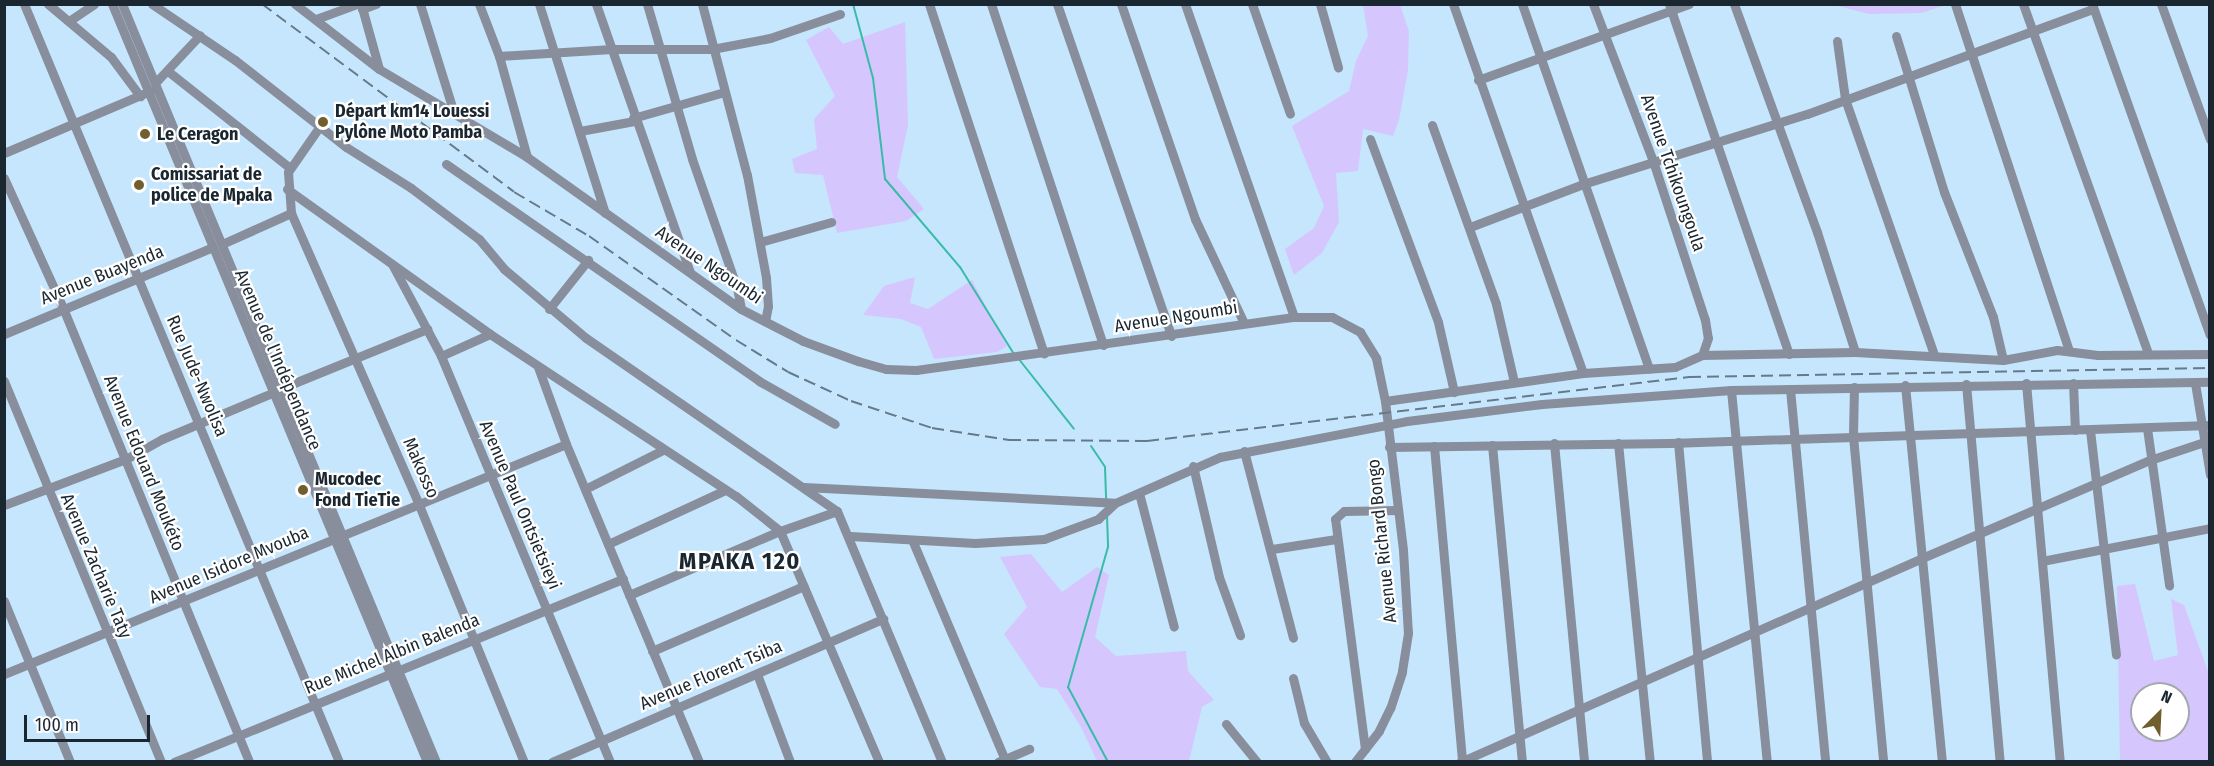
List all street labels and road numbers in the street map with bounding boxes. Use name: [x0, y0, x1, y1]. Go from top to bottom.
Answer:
street label: Avenue Tchikoungoula: [1636, 92, 1710, 254]
street label: Avenue Ngoumbi: [651, 221, 767, 309]
street label: Avenue Buayenda: [37, 240, 167, 310]
street label: Avenue de l'Indépendance: [230, 266, 326, 454]
street label: Avenue Ngoumbi: [1113, 297, 1239, 337]
street label: Rue Jude-Nwolisa: [162, 312, 232, 440]
street label: Avenue Edouard Moukéto: [99, 372, 189, 554]
street label: Avenue Paul Ontsietsieyi: [475, 417, 565, 593]
street label: Makosso: [398, 434, 444, 502]
street label: Avenue Richard Bongo: [1363, 458, 1401, 624]
street label: Avenue Zacharie Taty: [56, 490, 136, 642]
street label: Avenue Isidore Mvouba: [146, 522, 312, 608]
street label: Rue Michel Albin Balenda: [301, 609, 483, 699]
street label: Avenue Florent Tsiba: [637, 635, 785, 715]

